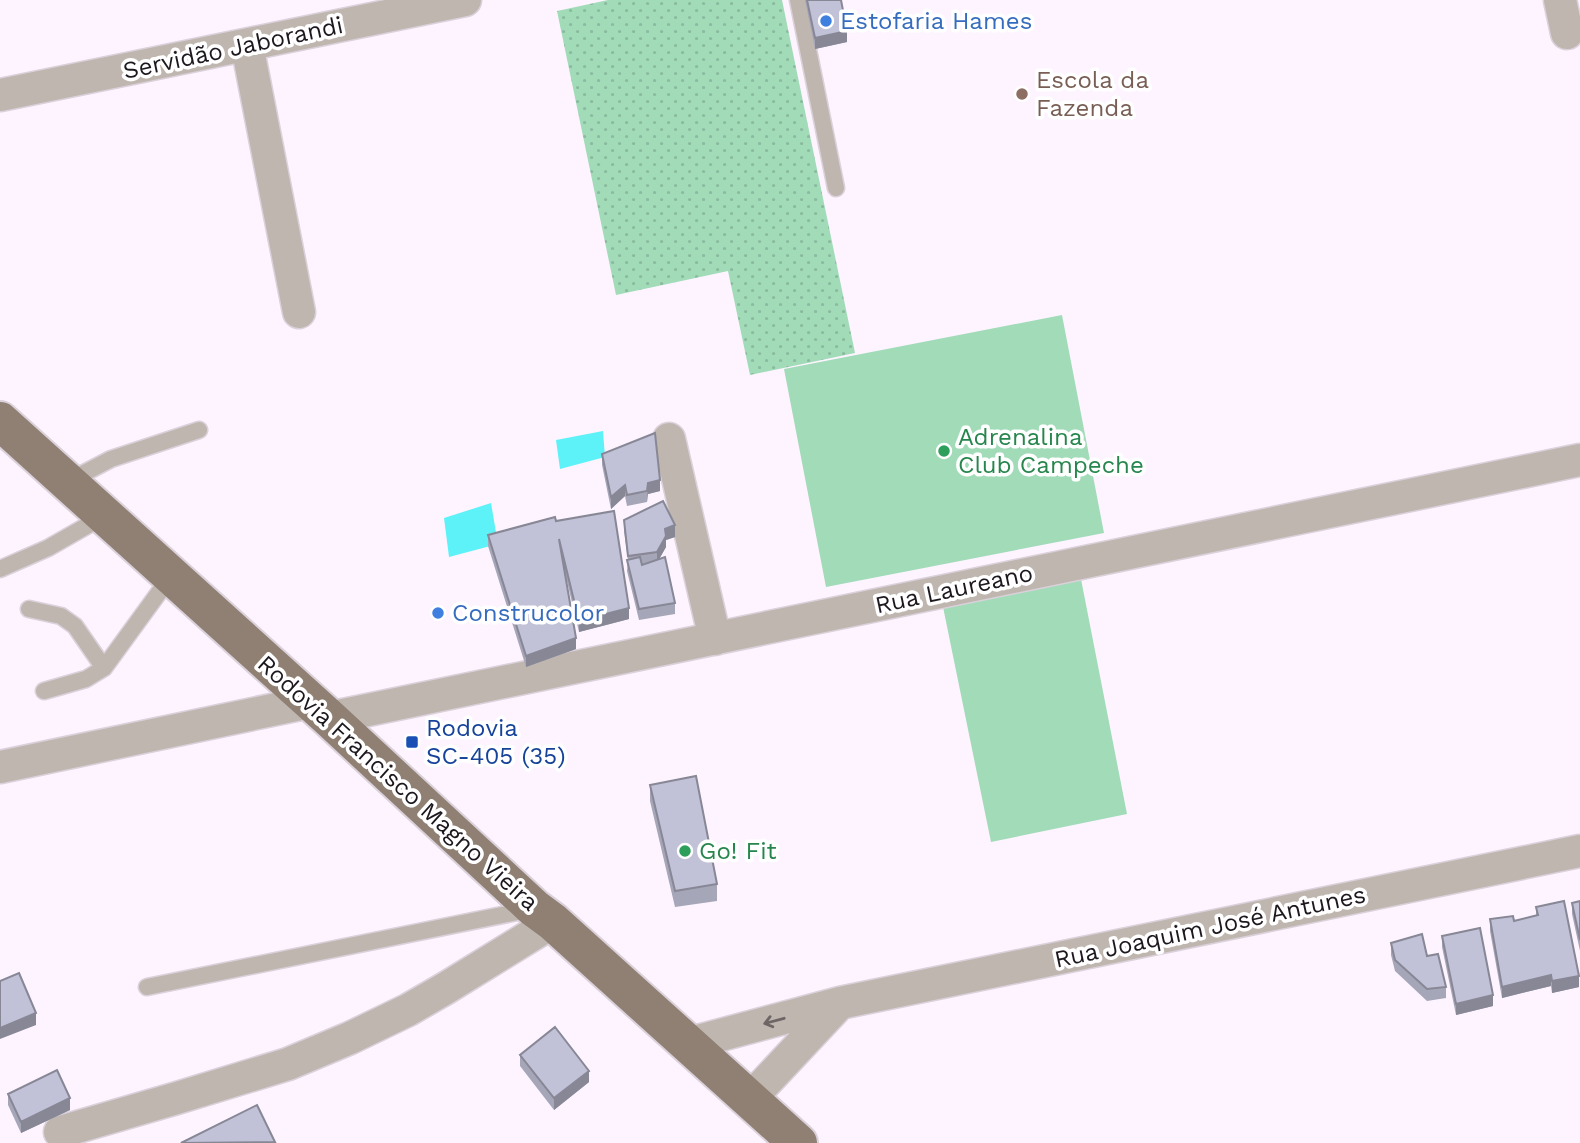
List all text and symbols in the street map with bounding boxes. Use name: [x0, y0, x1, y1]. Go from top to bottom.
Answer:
place label: Estofaria Hames: [840, 7, 1032, 35]
street label: Servidão Jaborandi: [121, 11, 345, 85]
marker: Estofaria Hames: [818, 13, 834, 29]
place label: Escola da Fazenda: [1036, 66, 1149, 122]
marker: Escola da Fazenda: [1014, 86, 1030, 102]
place label: Adrenalina Club Campeche: [958, 423, 1144, 479]
marker: Adrenalina Club Campeche: [936, 443, 952, 459]
street label: Rua Laureano: [873, 559, 1035, 619]
place label: Construcolor: [452, 599, 605, 627]
marker: Construcolor: [430, 605, 446, 621]
street label: Rodovia Francisco Magno Vieira: [252, 649, 544, 917]
place label: Rodovia SC-405 (35): [426, 714, 566, 770]
marker: Rodovia SC-405 (35): [404, 734, 420, 750]
place label: Go! Fit: [699, 837, 777, 865]
marker: Go! Fit: [677, 843, 693, 859]
street label: Rua Joaquim José Antunes: [1052, 880, 1368, 974]
one-way arrow: [763, 1015, 786, 1028]

